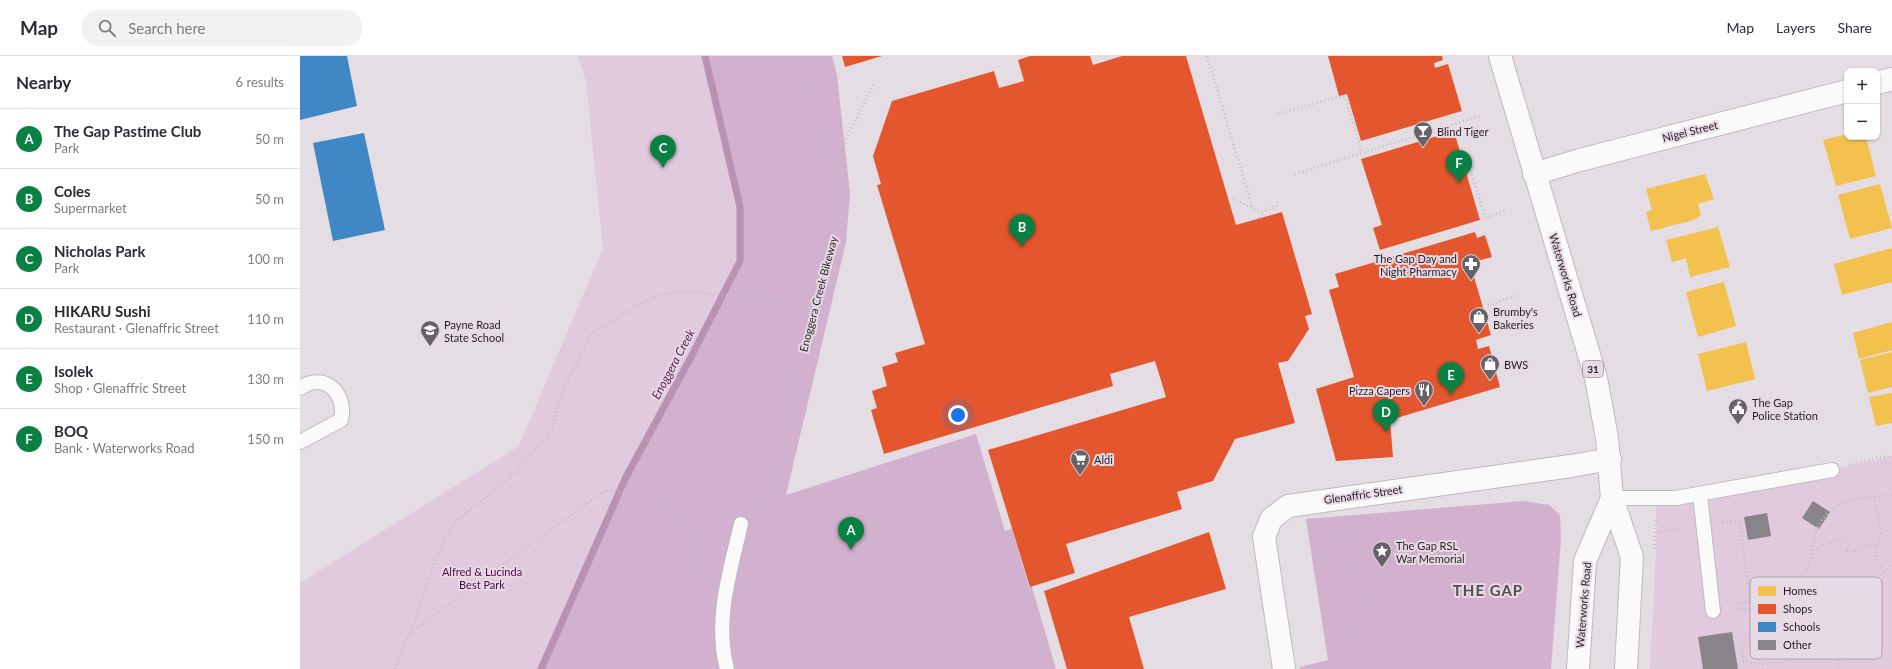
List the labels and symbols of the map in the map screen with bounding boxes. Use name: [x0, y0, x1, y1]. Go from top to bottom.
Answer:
street label: Nigel Street: [1661, 118, 1719, 144]
bar icon: Blind Tiger: [1412, 120, 1434, 148]
place label: Blind Tiger: [1437, 125, 1489, 138]
pin: C: [650, 135, 676, 168]
pin: F: [1446, 150, 1472, 183]
pin: B: [1009, 214, 1035, 247]
street label: Waterworks Road: [1547, 232, 1585, 318]
street label: Enoggera Creek Bikeway: [796, 234, 840, 353]
place label: The Gap Day and Night Pharmacy: [1374, 252, 1457, 278]
pharmacy icon: The Gap Day and Night Pharmacy: [1460, 253, 1482, 281]
place label: Brumby's Bakeries: [1493, 305, 1538, 331]
shop icon: Brumby's Bakeries: [1468, 306, 1490, 334]
place label: Payne Road State School: [444, 318, 504, 344]
school or university icon: Payne Road State School: [419, 319, 441, 347]
water label: Enoggera Creek: [648, 326, 698, 402]
shop icon: BWS: [1479, 353, 1501, 381]
place label: BWS: [1504, 358, 1528, 371]
road number: 31: [1583, 361, 1603, 377]
pin: E: [1438, 362, 1464, 395]
restaurant icon: Pizza Capers: [1413, 379, 1435, 407]
place label: Pizza Capers: [1349, 384, 1410, 397]
place label: The Gap Police Station: [1752, 396, 1818, 422]
public building icon: The Gap Police Station: [1727, 397, 1749, 425]
pin: D: [1373, 399, 1399, 432]
your location: [948, 405, 968, 425]
supermarket icon: Aldi: [1069, 448, 1091, 476]
place label: Aldi: [1094, 453, 1113, 466]
street label: Glenaffric Street: [1323, 482, 1403, 506]
pin: A: [838, 517, 864, 550]
place label: The Gap RSL War Memorial: [1396, 539, 1465, 565]
place icon: The Gap RSL War Memorial: [1371, 540, 1393, 568]
street label: Waterworks Road: [1573, 561, 1593, 649]
park label: Alfred & Lucinda Best Park: [442, 565, 522, 591]
legend: [1750, 577, 1882, 659]
district label: THE GAP: [1453, 581, 1523, 599]
text: Homes: [1783, 584, 1817, 597]
text: Shops: [1783, 602, 1812, 615]
text: Schools: [1783, 620, 1820, 633]
text: Other: [1783, 638, 1812, 651]

